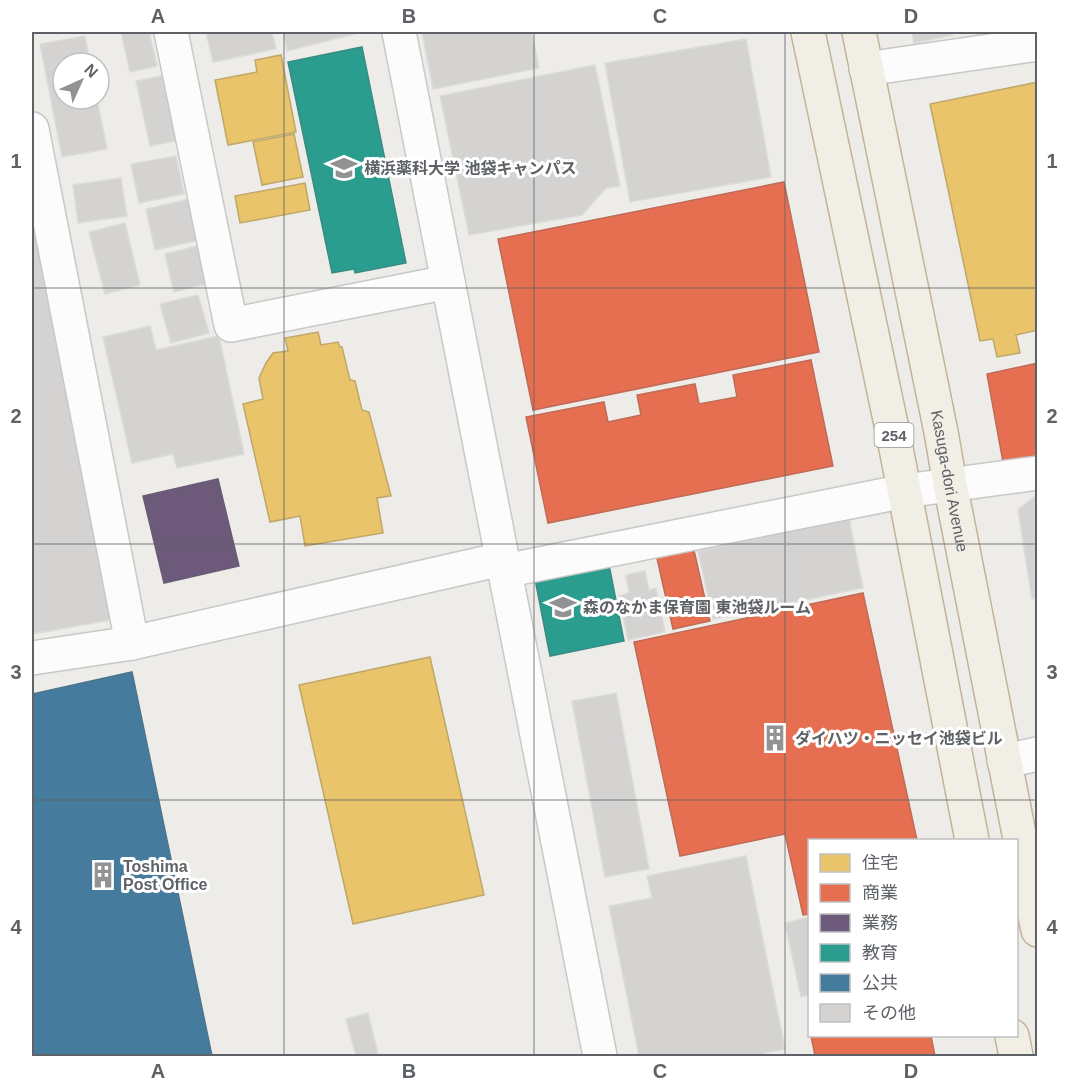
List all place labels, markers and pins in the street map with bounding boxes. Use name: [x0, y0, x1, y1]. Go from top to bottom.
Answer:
school or university icon: 横浜薬科大学 池袋キャンパス: [329, 153, 359, 183]
place label: 横浜薬科大学 池袋キャンパス: [364, 159, 576, 177]
school or university icon: 森のなかま保育園 東池袋ルーム: [548, 592, 578, 622]
place label: 森のなかま保育園 東池袋ルーム: [583, 598, 811, 616]
building icon: ダイハツ・ニッセイ池袋ビル: [760, 723, 790, 753]
place label: ダイハツ・ニッセイ池袋ビル: [795, 729, 1003, 747]
place label: Toshima Post Office: [123, 858, 208, 893]
building icon: Toshima Post Office: [88, 860, 118, 890]

